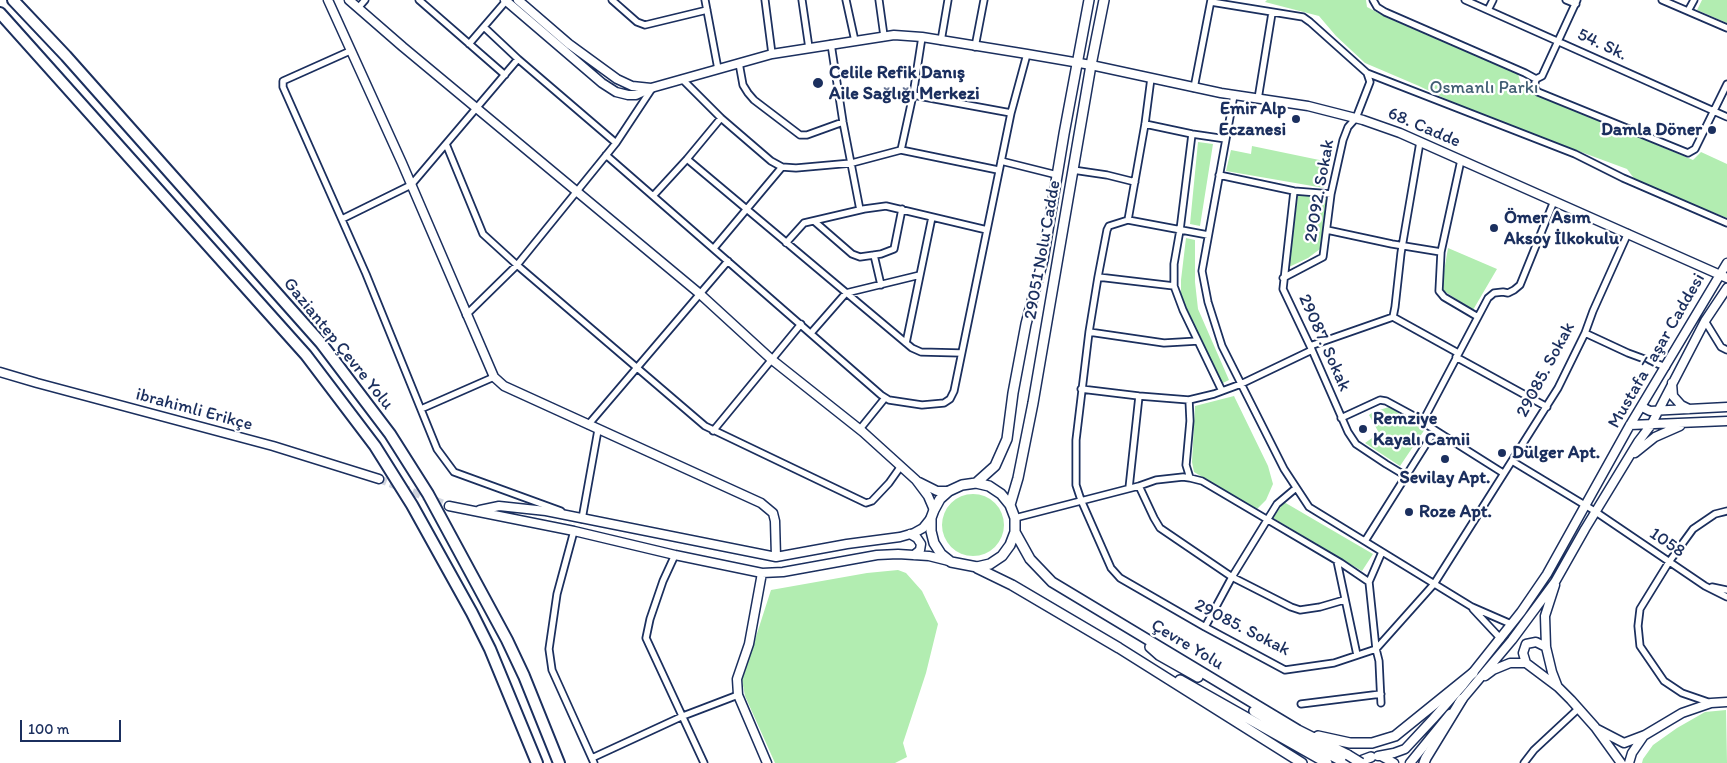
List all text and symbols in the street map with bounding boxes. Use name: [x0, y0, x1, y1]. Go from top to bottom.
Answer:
street label: 54. Sk.: [1574, 24, 1630, 66]
place label: Celile Refik Danış Aile Sağlığı Merkezi: [829, 62, 980, 104]
marker: Celile Refik Danış Aile Sağlığı Merkezi: [811, 76, 825, 90]
park label: Osmanlı Parkı: [1430, 77, 1538, 99]
place label: Emir Alp Eczanesi: [1219, 98, 1286, 140]
street label: 68. Cadde: [1384, 103, 1464, 153]
marker: Emir Alp Eczanesi: [1290, 113, 1302, 125]
place label: Damla Döner: [1601, 119, 1702, 141]
marker: Damla Döner: [1706, 124, 1718, 136]
street label: 29092. Sokak: [1300, 138, 1340, 244]
street label: 29051 Nolu Cadde: [1020, 179, 1066, 321]
place label: Ömer Asım Aksoy İlkokulu: [1504, 207, 1619, 250]
marker: Ömer Asım Aksoy İlkokulu: [1488, 222, 1500, 234]
street label: Mustafa Taşar Caddesi: [1604, 270, 1710, 432]
street label: Gaziantep Çevre Yolu: [278, 274, 398, 414]
street label: 29087. Sokak: [1293, 291, 1355, 395]
street label: 29085. Sokak: [1512, 319, 1580, 421]
street label: ibrahimli Erikçe: [133, 384, 255, 436]
place label: Remziye Kayalı Camii: [1373, 408, 1470, 450]
marker: Remziye Kayalı Camii: [1357, 423, 1369, 435]
place label: Dülger Apt.: [1512, 442, 1600, 464]
marker: Dülger Apt.: [1496, 447, 1508, 459]
marker: Sevilay Apt.: [1439, 453, 1451, 465]
place label: Sevilay Apt.: [1400, 467, 1490, 489]
place label: Roze Apt.: [1419, 501, 1492, 523]
marker: Roze Apt.: [1403, 506, 1415, 518]
street label: 1058: [1645, 523, 1689, 563]
street label: 29085. Sokak: [1191, 595, 1293, 661]
street label: Çevre Yolu: [1147, 615, 1227, 675]
scale bar: [22, 710, 124, 742]
text: 100 m: [28, 720, 69, 738]

